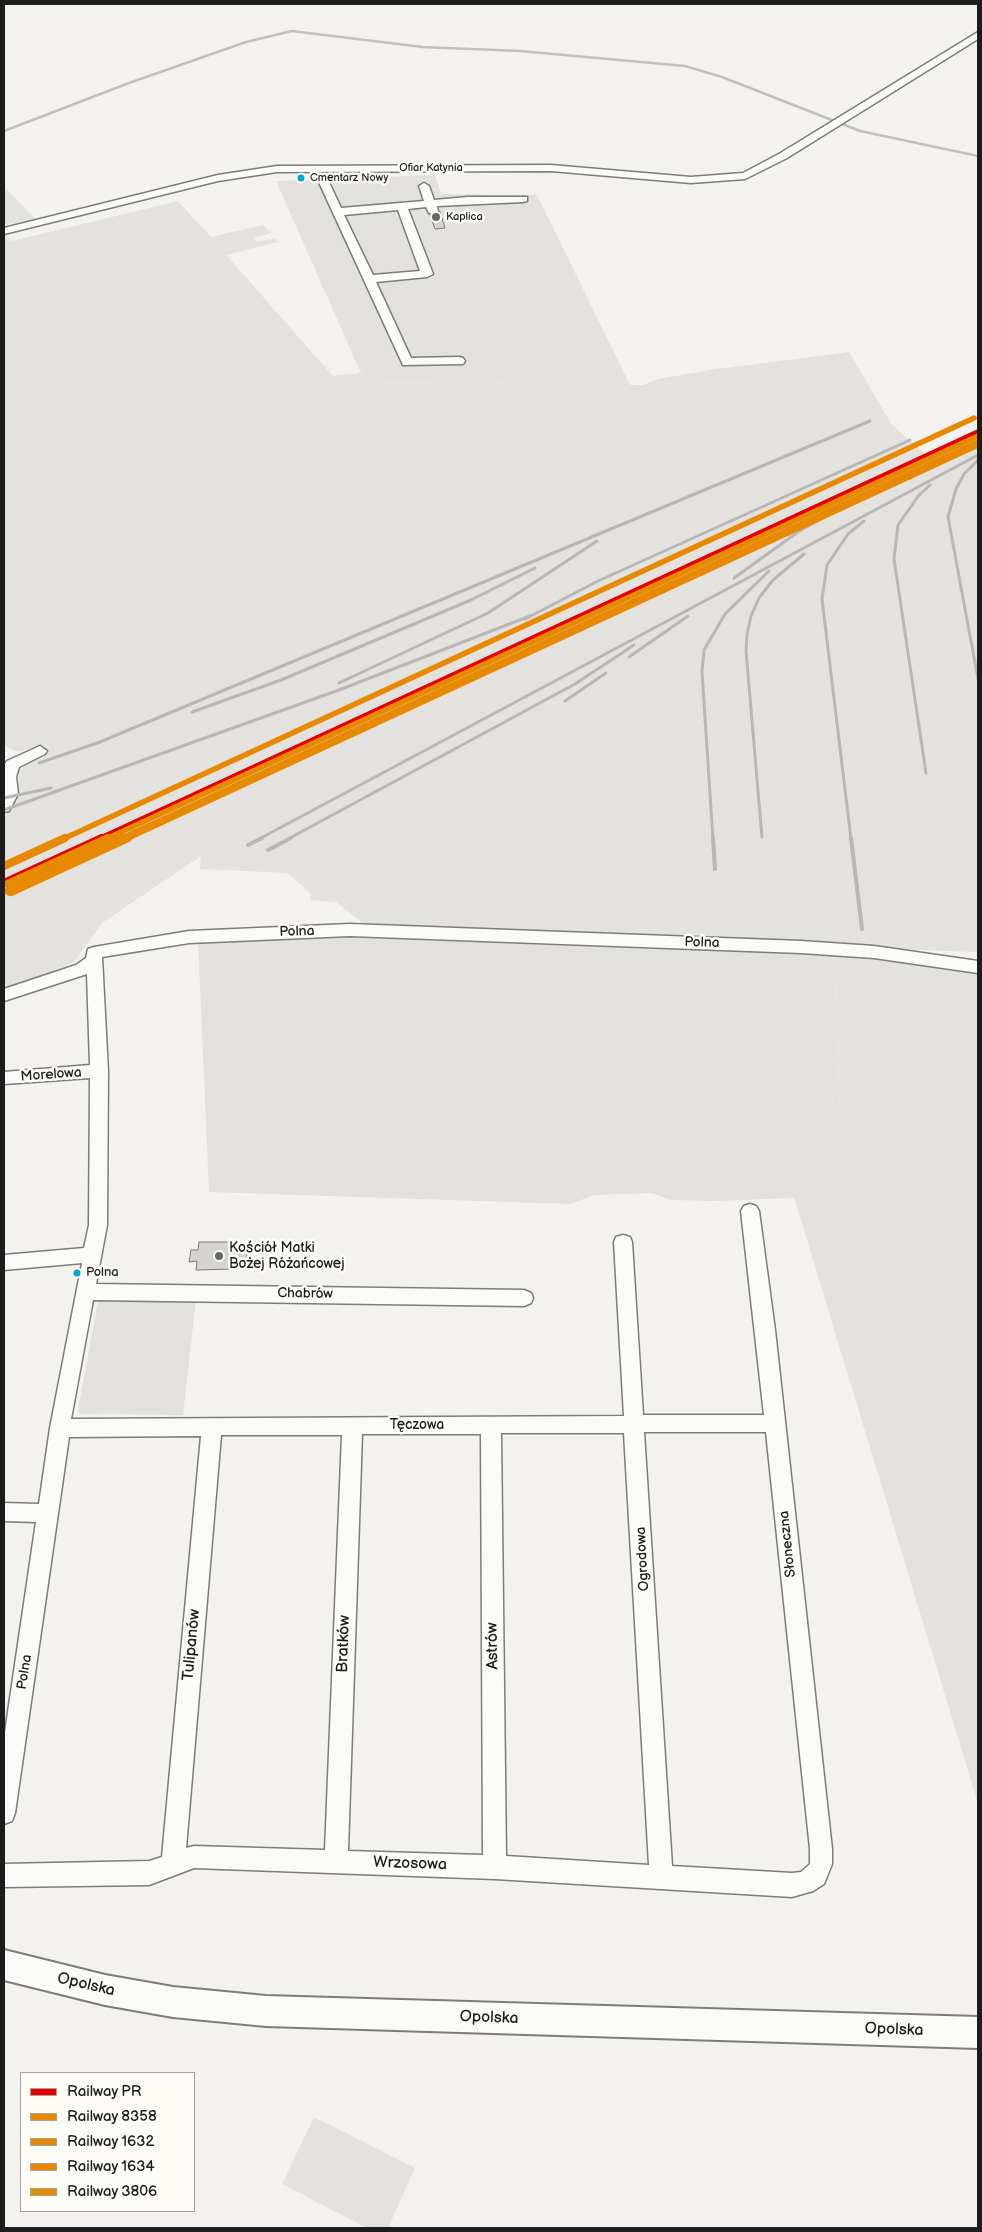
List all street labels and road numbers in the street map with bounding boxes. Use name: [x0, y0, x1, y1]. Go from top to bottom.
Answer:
street label: Ofiar Katynia: [399, 161, 463, 175]
street label: Polna: [279, 923, 315, 941]
street label: Polna: [684, 934, 720, 952]
street label: Morelowa: [20, 1064, 82, 1086]
street label: Chabrów: [277, 1285, 333, 1303]
street label: Tęczowa: [390, 1417, 444, 1433]
street label: Słoneczna: [776, 1510, 800, 1578]
street label: Ogrodowa: [633, 1526, 653, 1592]
street label: Tulipanów: [179, 1608, 205, 1682]
street label: Bratków: [333, 1615, 355, 1673]
street label: Astrów: [483, 1622, 503, 1670]
street label: Polna: [14, 1653, 36, 1691]
street label: Wrzosowa: [373, 1853, 447, 1875]
street label: Opolska: [55, 1969, 117, 2001]
street label: Opolska: [459, 2007, 519, 2029]
street label: Opolska: [864, 2019, 924, 2041]

